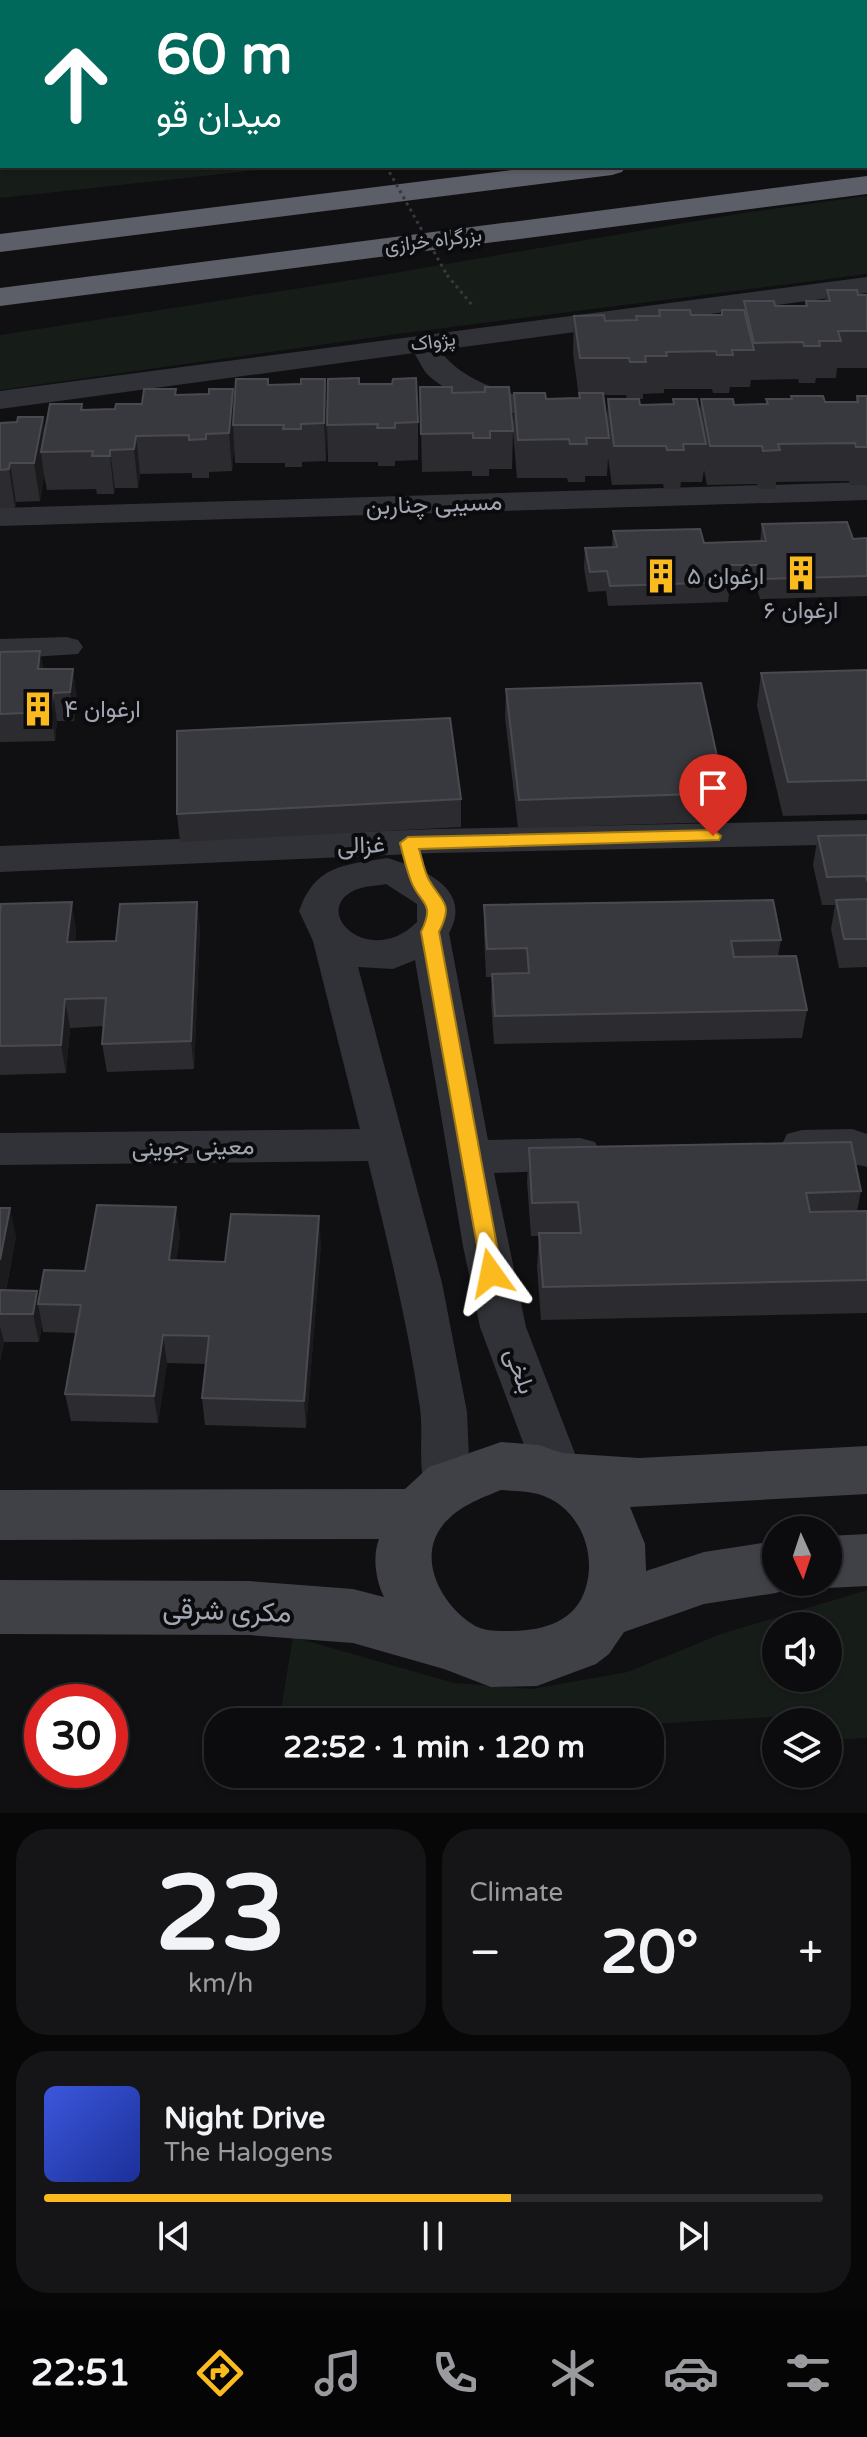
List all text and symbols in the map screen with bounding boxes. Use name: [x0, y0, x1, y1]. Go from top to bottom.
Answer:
text: 60 m: [156, 22, 292, 89]
icon: ahead: [24, 32, 128, 136]
text: میدان قو: [156, 94, 282, 137]
street label: بزرگراه خرازی: [383, 223, 483, 259]
street label: پژواک: [409, 327, 457, 358]
street label: مسیبی چناربن: [365, 488, 503, 522]
building icon: ارغوان ۶: [782, 554, 820, 592]
building icon: ارغوان ۵: [642, 557, 680, 595]
place label: ارغوان ۵: [687, 562, 764, 591]
place label: ارغوان ۶: [764, 596, 838, 625]
building icon: ارغوان ۴: [19, 690, 57, 728]
place label: ارغوان ۴: [64, 695, 141, 724]
pin: [679, 754, 747, 836]
icon: arrive: [691, 766, 735, 810]
street label: غزالی: [336, 830, 386, 861]
street label: معینی جوینی: [131, 1132, 255, 1163]
position arrow: [449, 1231, 533, 1315]
street label: بلخی: [498, 1344, 541, 1398]
north arrow: [762, 1516, 842, 1596]
map controls: [762, 1516, 842, 1788]
street label: مکری شرقی: [162, 1592, 292, 1630]
button: sound: [762, 1612, 842, 1692]
speed limit sign: 30: [24, 1684, 128, 1788]
button: layers: [762, 1708, 842, 1788]
text: 22:52 · 1 min · 120 m: [283, 1729, 585, 1766]
text: 23: [155, 1853, 286, 1978]
text: Climate: [470, 1877, 563, 1908]
text: 20°: [601, 1917, 699, 1989]
text: −: [470, 1927, 501, 1980]
text: +: [798, 1927, 823, 1980]
text: km/h: [188, 1968, 253, 1999]
text: Night Drive: [164, 2100, 325, 2137]
text: The Halogens: [164, 2137, 333, 2168]
icon: previous: [152, 2214, 196, 2258]
icon: pause: [411, 2214, 455, 2258]
icon: next: [671, 2214, 715, 2258]
icon: directions: [192, 2345, 248, 2401]
icon: music: [310, 2345, 366, 2401]
icon: phone: [427, 2345, 483, 2401]
icon: climate: [545, 2345, 601, 2401]
icon: car: [663, 2345, 719, 2401]
icon: filters: [780, 2345, 836, 2401]
text: 22:51: [31, 2352, 131, 2395]

